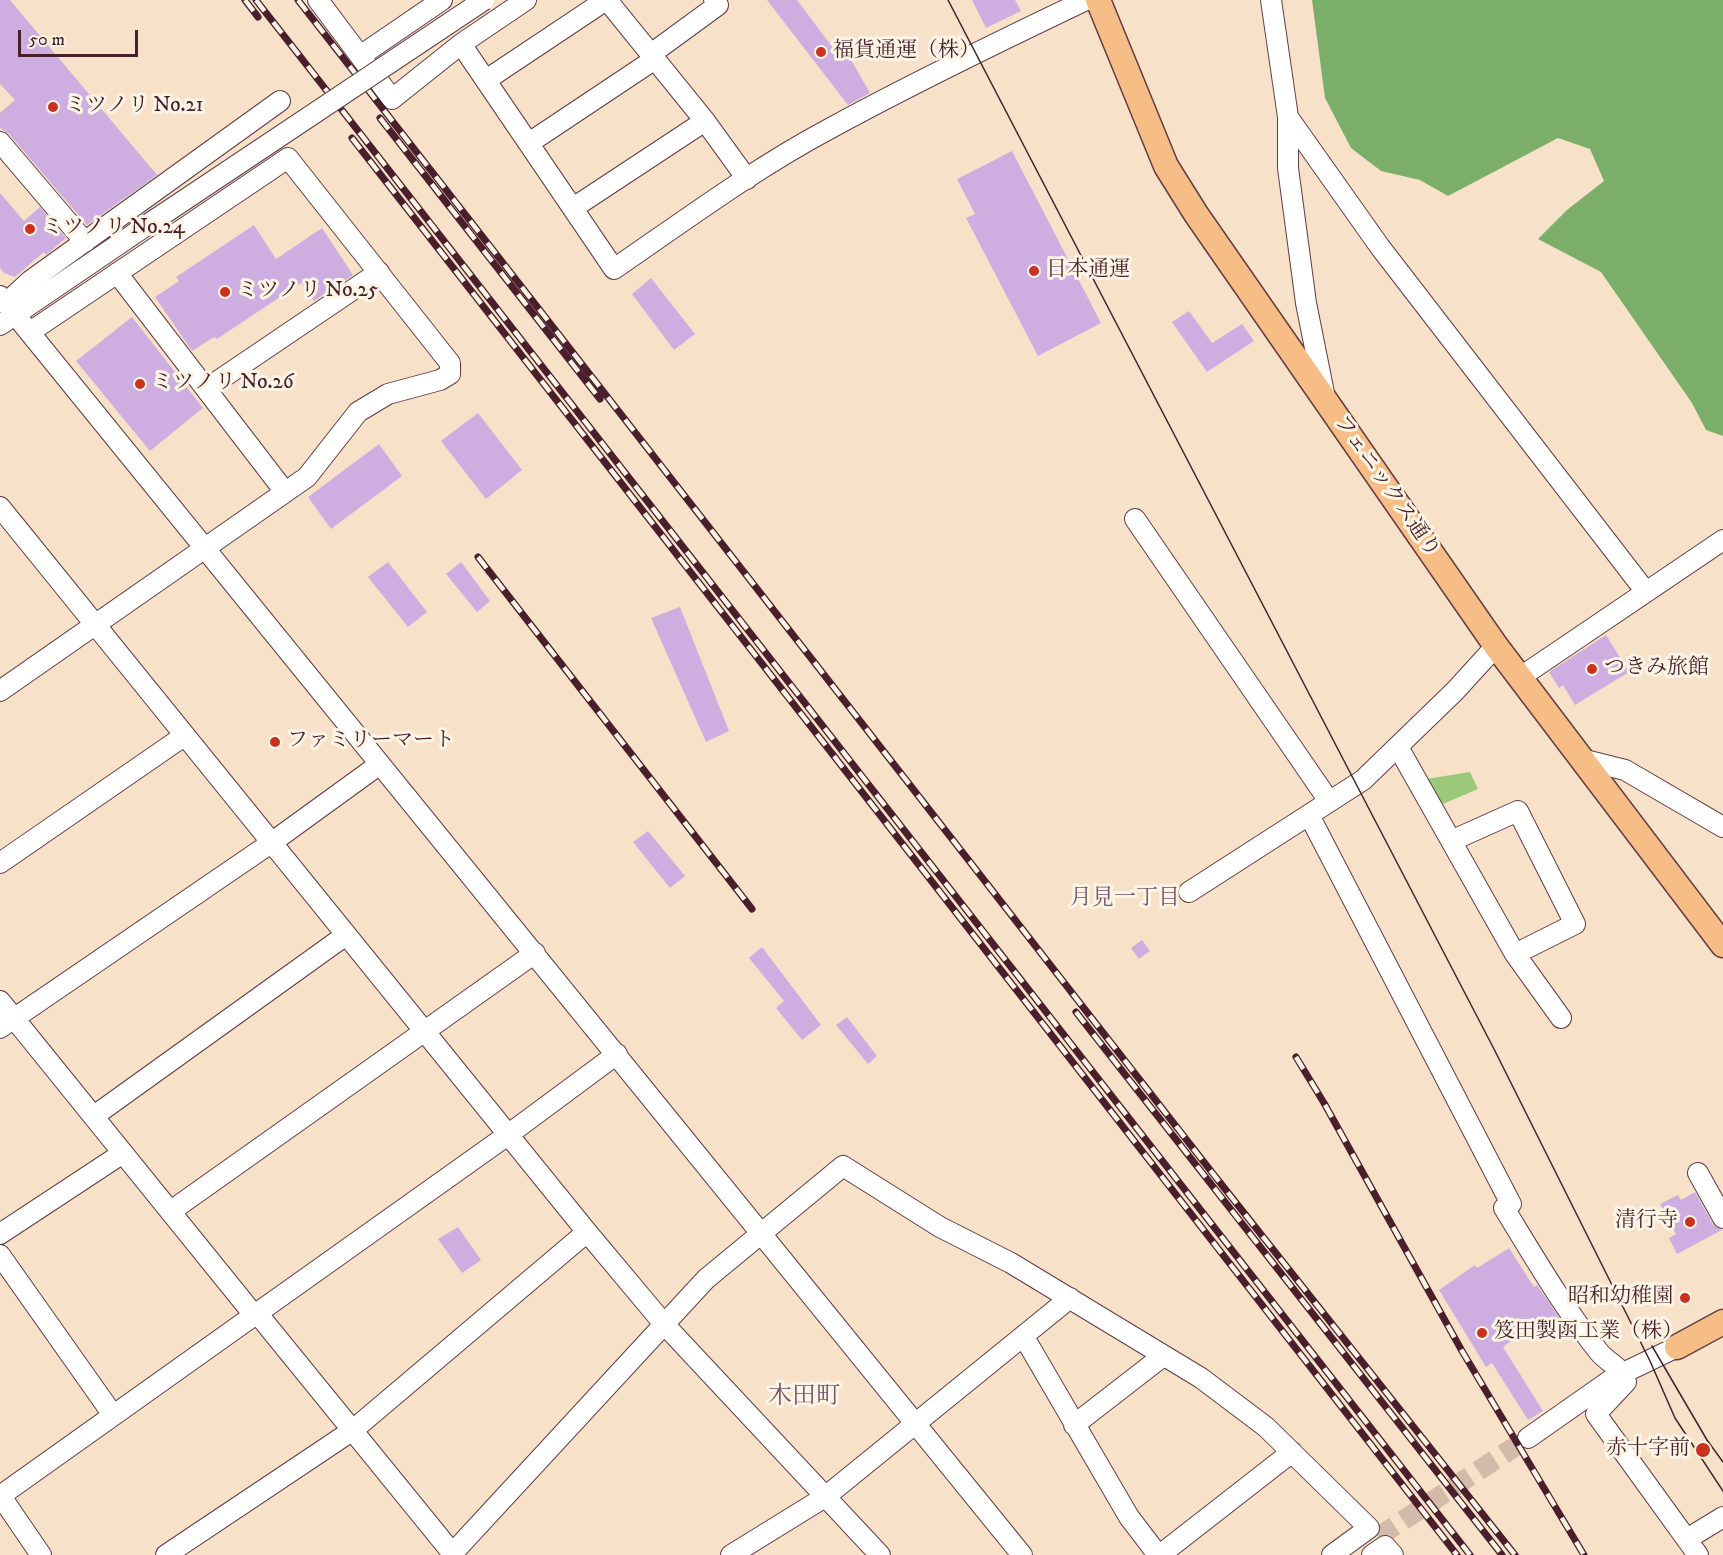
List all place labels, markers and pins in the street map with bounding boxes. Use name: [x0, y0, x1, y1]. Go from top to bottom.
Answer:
place label: 福貨通運（株）: [833, 39, 980, 65]
marker: 福貨通運（株）: [814, 45, 828, 59]
place label: ミツノリ No.21: [65, 94, 204, 120]
marker: ミツノリ No.21: [46, 100, 60, 114]
place label: ミツノリ No.24: [42, 216, 185, 242]
marker: ミツノリ No.24: [23, 222, 37, 236]
place label: 日本通運: [1046, 258, 1130, 284]
marker: 日本通運: [1027, 264, 1041, 278]
place label: ミツノリ No.25: [237, 279, 378, 305]
marker: ミツノリ No.25: [218, 285, 232, 299]
place label: ミツノリ No.26: [152, 371, 294, 397]
marker: ミツノリ No.26: [133, 377, 147, 391]
place label: つきみ旅館: [1604, 656, 1709, 682]
marker: つきみ旅館: [1585, 662, 1599, 676]
place label: ファミリーマート: [287, 729, 455, 755]
marker: ファミリーマート: [268, 735, 282, 749]
place label: 清行寺: [1615, 1209, 1678, 1235]
marker: 清行寺: [1683, 1215, 1697, 1229]
place label: 昭和幼稚園: [1568, 1285, 1673, 1311]
marker: 昭和幼稚園: [1678, 1291, 1692, 1305]
place label: 笈田製函工業（株）: [1494, 1320, 1683, 1346]
marker: 笈田製函工業（株）: [1475, 1326, 1489, 1340]
place label: 赤十字前: [1606, 1437, 1690, 1463]
marker: 赤十字前: [1694, 1441, 1712, 1459]

